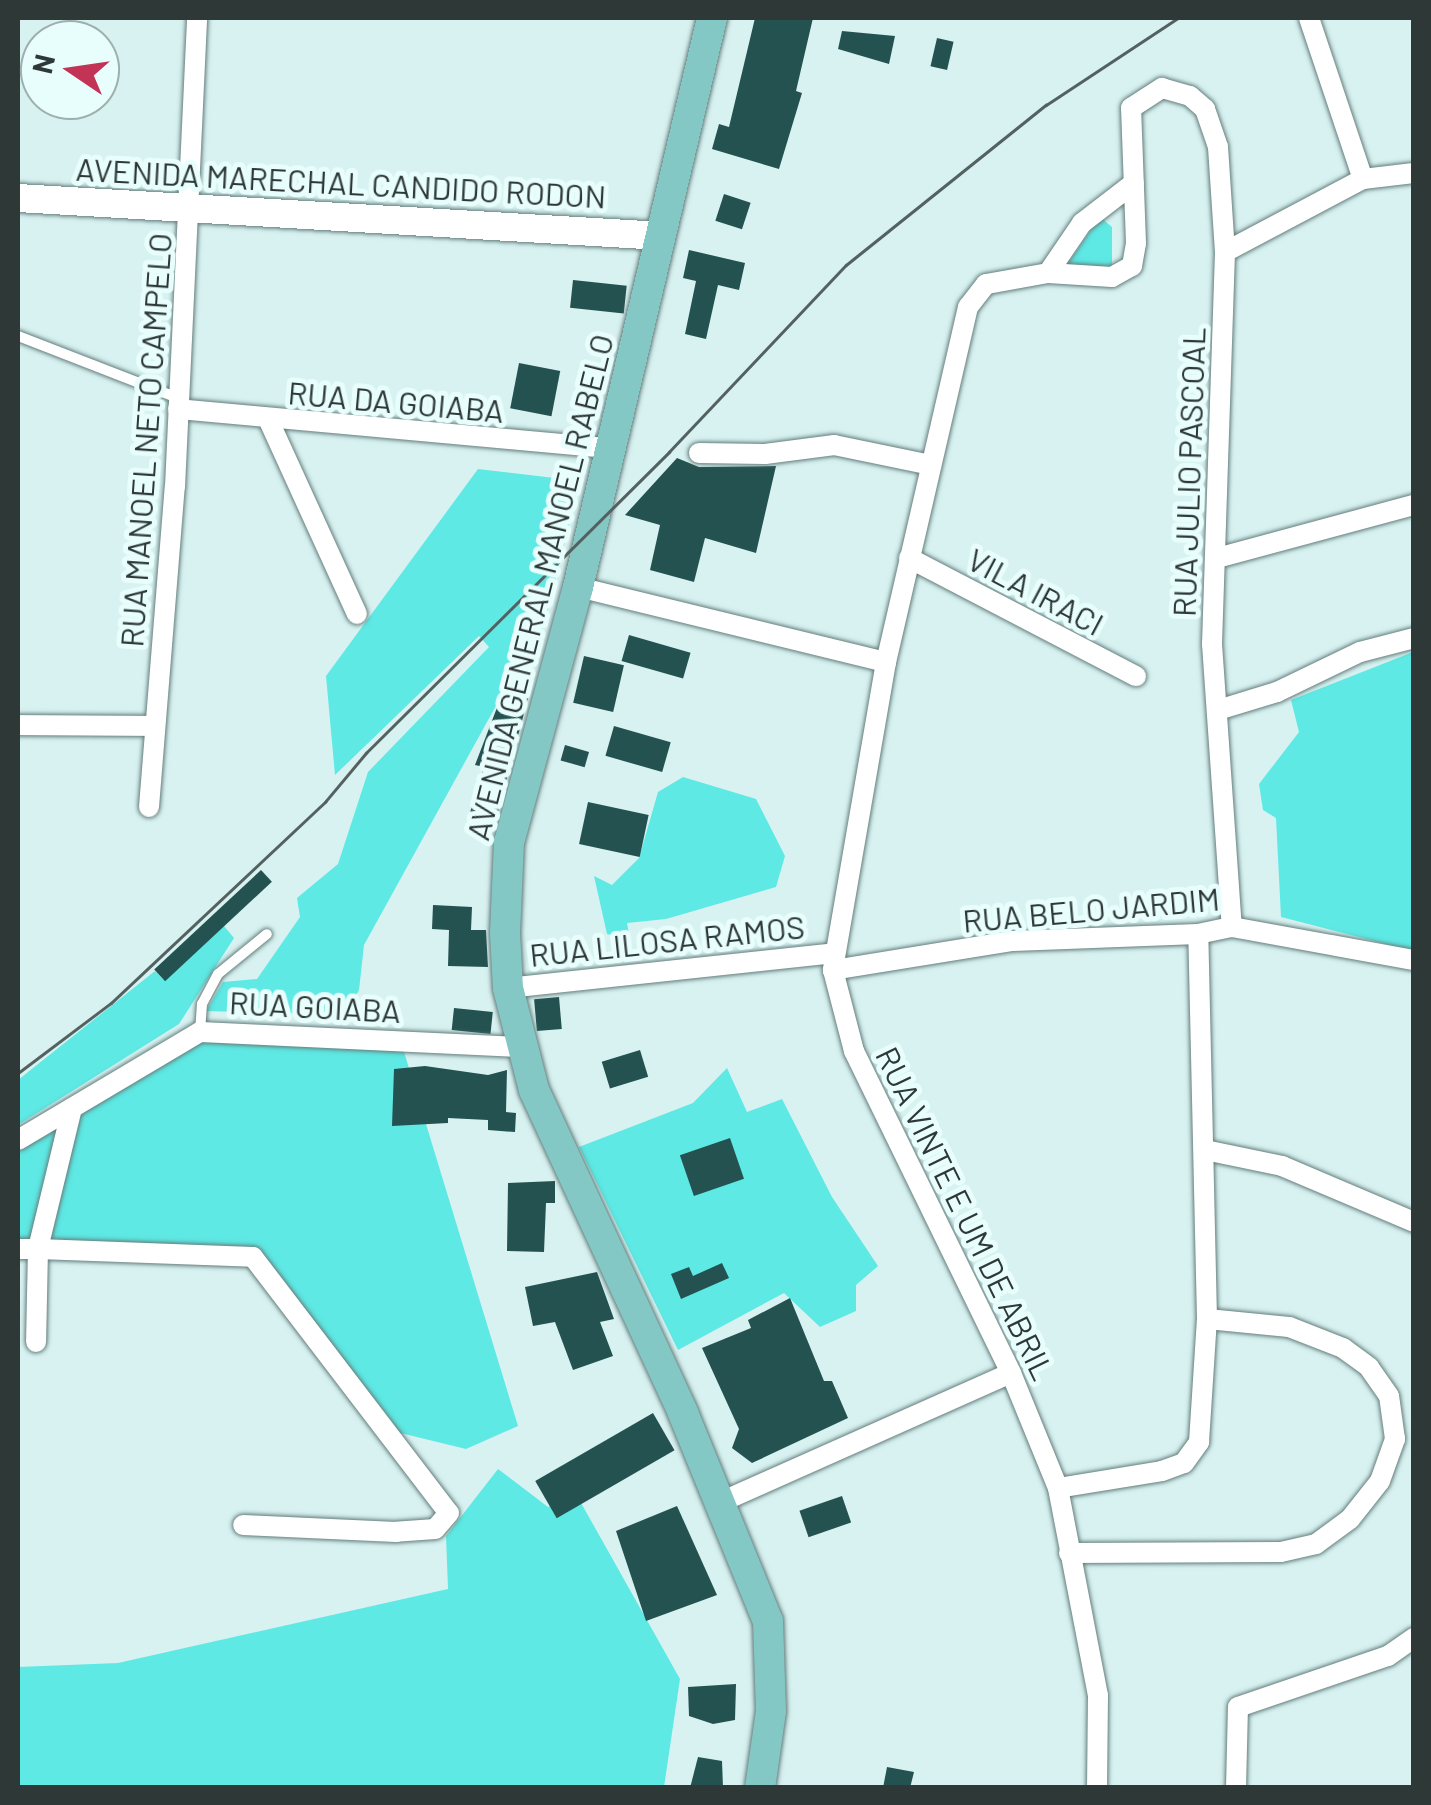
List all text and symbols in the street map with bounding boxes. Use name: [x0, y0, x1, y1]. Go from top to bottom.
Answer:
north arrow: [20, 20, 120, 120]
text: N: [24, 51, 61, 77]
street label: AVENIDA MARECHAL CANDIDO RODON: [75, 149, 607, 215]
street label: RUA MANOEL NETO CAMPELO: [111, 232, 179, 648]
street label: RUA JULIO PASCOAL: [1164, 326, 1212, 618]
street label: AVENIDA GENERAL MANOEL RABELO: [457, 330, 621, 844]
street label: RUA DA GOIABA: [286, 372, 506, 430]
street label: VILA IRACI: [962, 539, 1110, 643]
street label: RUA BELO JARDIM: [961, 879, 1221, 939]
street label: RUA LILOSA RAMOS: [527, 906, 807, 974]
street label: RUA GOIABA: [228, 982, 402, 1030]
street label: RUA VINTE E UM DE ABRIL: [869, 1040, 1063, 1386]

